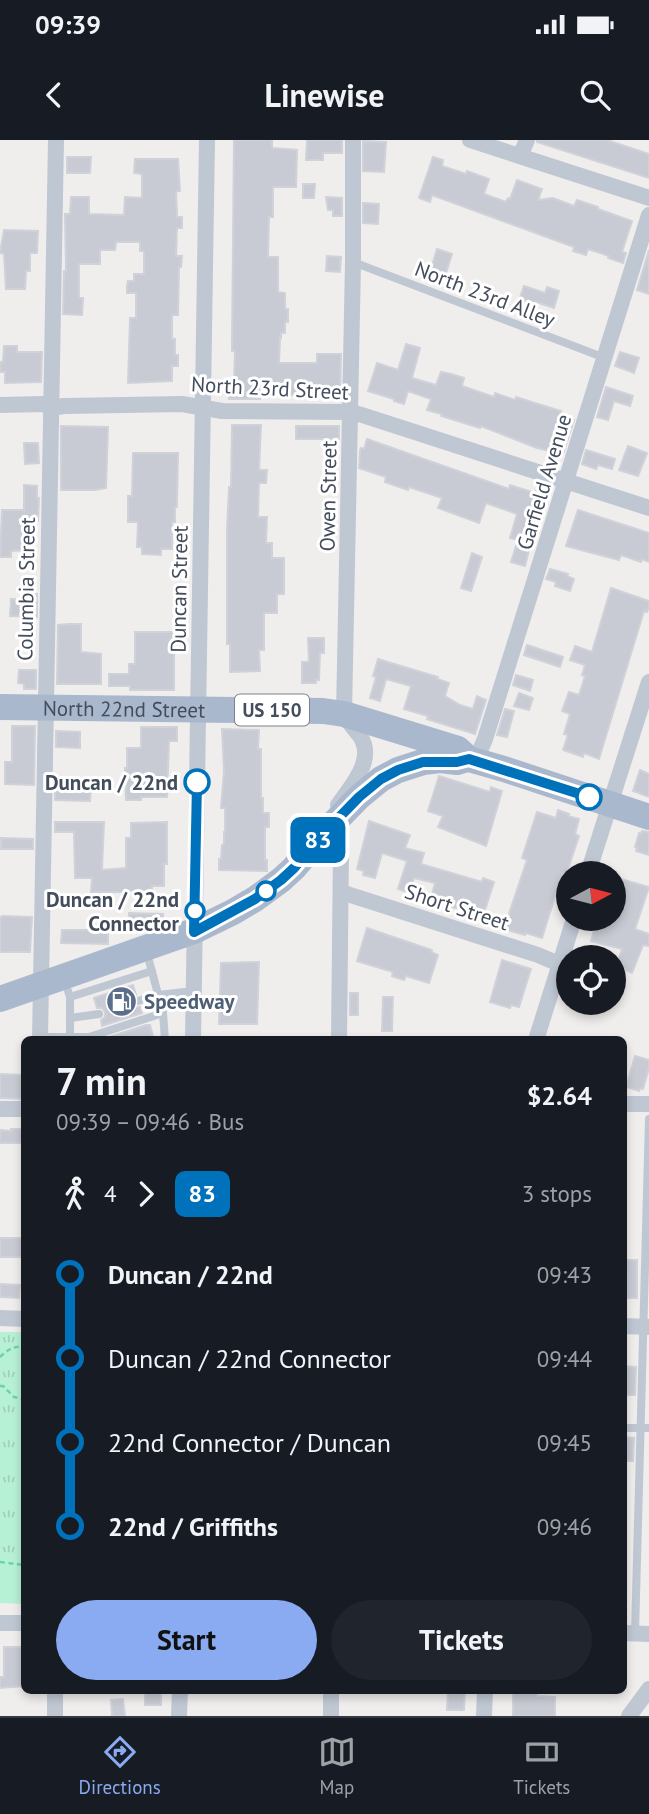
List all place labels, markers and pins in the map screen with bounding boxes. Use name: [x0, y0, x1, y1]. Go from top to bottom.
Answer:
place label: Duncan / 22nd: [45, 769, 178, 796]
marker: Duncan / 22nd: [184, 769, 210, 795]
unlabelled marker: [576, 784, 602, 810]
unlabelled marker: [256, 881, 276, 901]
place label: Duncan / 22nd Connector: [46, 886, 180, 937]
marker: Duncan / 22nd Connector: [185, 901, 205, 921]
fuel station icon: Speedway: [104, 984, 138, 1018]
place label: Speedway: [144, 988, 236, 1015]

